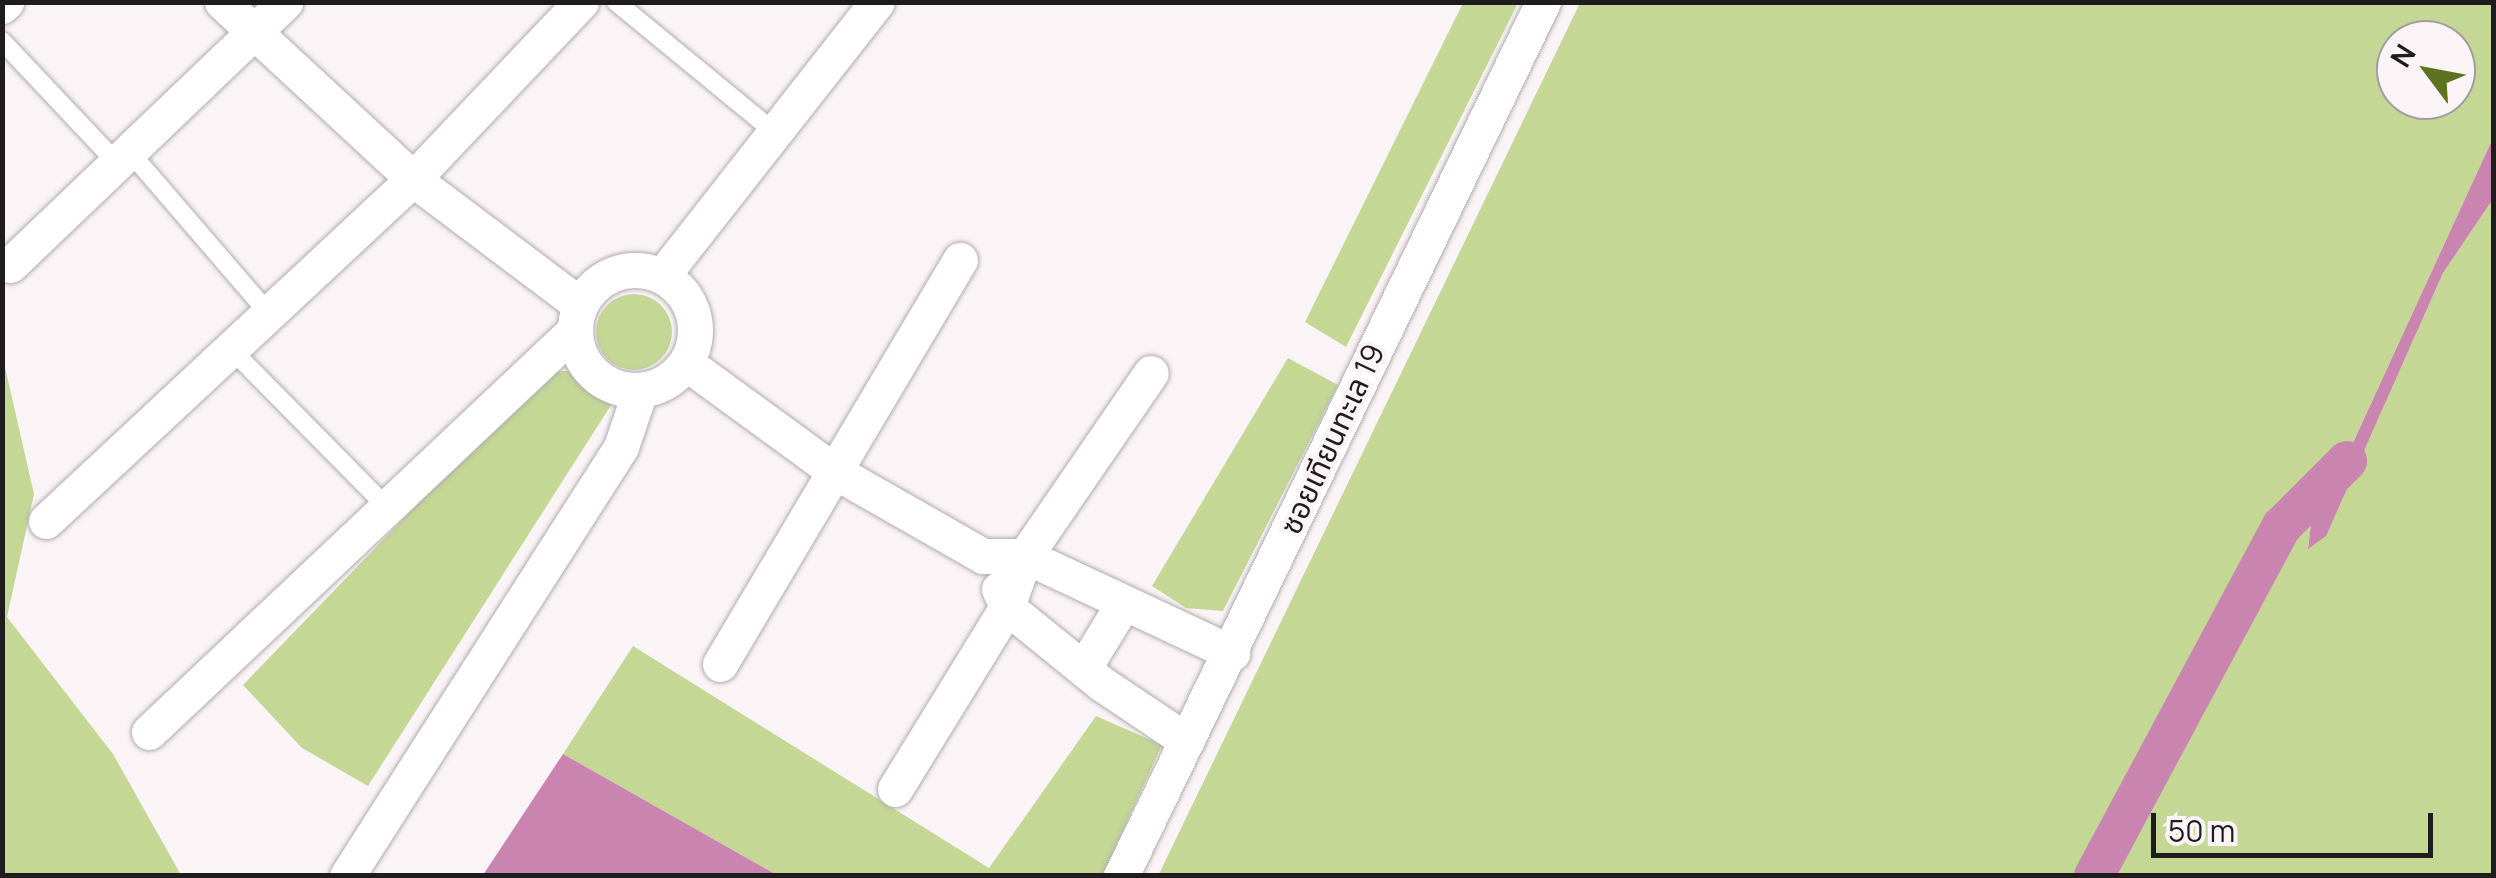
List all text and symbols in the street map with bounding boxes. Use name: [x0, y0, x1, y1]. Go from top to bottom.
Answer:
north arrow: [2376, 20, 2476, 120]
text: N: [2381, 37, 2424, 74]
street label: ซอยเทียนทะเล 19: [1272, 338, 1392, 540]
scale bar: [2156, 793, 2438, 855]
text: 50 m: [2168, 810, 2235, 851]

